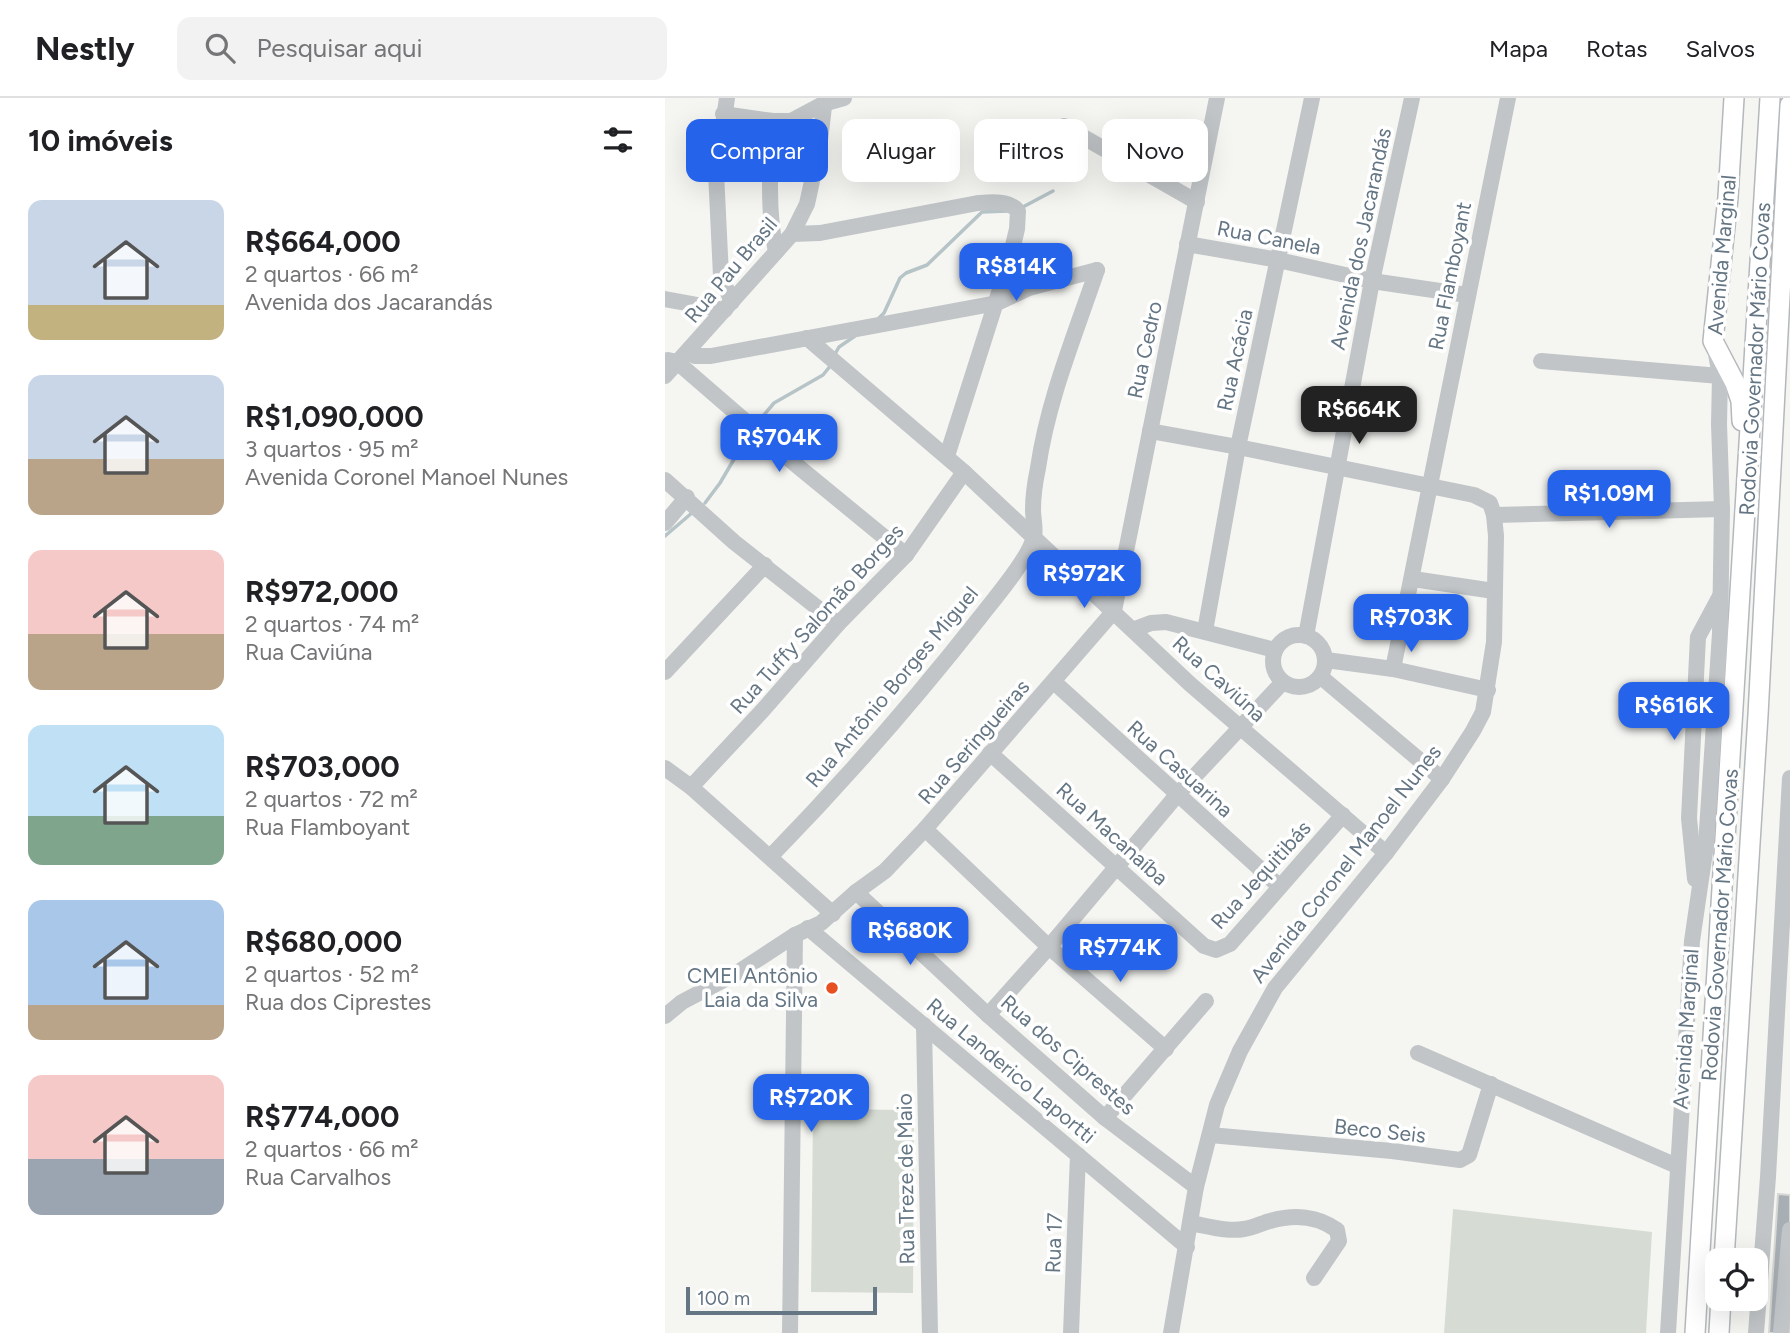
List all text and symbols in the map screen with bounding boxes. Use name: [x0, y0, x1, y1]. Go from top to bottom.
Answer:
search box: [177, 17, 667, 80]
text: Nestly: [35, 29, 135, 68]
icon: search: [201, 29, 239, 67]
text: Pesquisar aqui: [257, 32, 423, 64]
text: Mapa: [1489, 34, 1548, 63]
text: Rotas: [1586, 34, 1647, 63]
text: Salvos: [1685, 34, 1755, 63]
chip: Comprar: [686, 119, 828, 182]
chip: Alugar: [842, 119, 960, 182]
chip: Filtros: [974, 119, 1088, 182]
chip: Novo: [1102, 119, 1208, 182]
icon: filters: [599, 121, 637, 159]
text: 10 imóveis: [28, 122, 173, 159]
street label: Avenida dos Jacarandás: [1325, 126, 1396, 352]
street label: Avenida Marginal: [1702, 174, 1741, 336]
street label: Rua Flamboyant: [1423, 199, 1476, 352]
street label: Rodovia Governador Mário Covas: [1734, 202, 1775, 516]
street label: Rua Pau Brasil: [679, 212, 782, 328]
street label: Rua Canela: [1215, 215, 1323, 260]
text: R$664,000: [245, 223, 401, 260]
icon: home: [84, 228, 168, 312]
pin: R$814K: [959, 244, 1073, 303]
text: R$814K: [975, 252, 1057, 280]
text: 2 quartos · 66 m²: [245, 260, 419, 288]
text: Avenida dos Jacarandás: [245, 288, 493, 316]
street label: Rua Cedro: [1122, 299, 1167, 401]
street label: Rua Acácia: [1211, 307, 1258, 413]
pin: R$664K: [1302, 386, 1416, 446]
text: R$664K: [1317, 395, 1401, 423]
text: R$1,090,000: [245, 398, 424, 435]
icon: home: [84, 403, 168, 487]
pin: R$704K: [722, 414, 836, 474]
text: R$704K: [736, 423, 822, 451]
text: 3 quartos · 95 m²: [245, 435, 419, 463]
text: Avenida Coronel Manoel Nunes: [245, 463, 568, 491]
pin: R$1.09M: [1544, 470, 1674, 530]
text: R$1.09M: [1564, 479, 1654, 507]
street label: Rua Tuffy Salomão Borges: [725, 519, 909, 719]
pin: R$972K: [1027, 550, 1141, 610]
text: R$972K: [1043, 559, 1125, 587]
text: R$972,000: [245, 573, 398, 610]
icon: home: [84, 578, 168, 662]
street label: Rua Antônio Borges Miguel: [800, 581, 983, 792]
pin: R$703K: [1354, 594, 1468, 654]
text: R$703K: [1369, 603, 1453, 631]
text: 2 quartos · 74 m²: [245, 610, 419, 638]
street label: Rua Caviúna: [1168, 630, 1271, 727]
text: Rua Caviúna: [245, 638, 372, 666]
street label: Rua Seringueiras: [913, 674, 1034, 809]
pin: R$616K: [1617, 682, 1731, 742]
text: R$616K: [1634, 691, 1714, 719]
street label: Rua Casuarina: [1122, 715, 1238, 822]
street label: Avenida Coronel Manoel Nunes: [1245, 740, 1446, 988]
text: R$703,000: [245, 748, 400, 785]
icon: home: [84, 753, 168, 837]
street label: Rodovia Governador Mário Covas: [1696, 768, 1743, 1082]
street label: Rua Macanaíba: [1051, 777, 1173, 890]
text: 2 quartos · 72 m²: [245, 785, 418, 813]
text: Rua Flamboyant: [245, 813, 410, 841]
street label: Rua Jequitibás: [1205, 815, 1316, 934]
pin: R$680K: [853, 908, 967, 967]
text: R$680K: [867, 916, 953, 944]
text: R$680,000: [245, 923, 402, 960]
pin: R$774K: [1063, 924, 1177, 984]
icon: home: [84, 928, 168, 1012]
text: R$774K: [1078, 933, 1162, 961]
street label: Avenida Marginal: [1667, 948, 1704, 1110]
text: 2 quartos · 52 m²: [245, 960, 419, 988]
place label: CMEI Antônio Laia da Silva: [687, 963, 818, 1012]
marker: CMEI Antônio Laia da Silva: [824, 980, 840, 996]
text: Rua dos Ciprestes: [245, 988, 431, 1016]
street label: Rua dos Ciprestes: [996, 989, 1141, 1120]
street label: Rua Landerico Laportti: [922, 993, 1101, 1149]
pin: R$720K: [754, 1074, 868, 1134]
text: R$720K: [769, 1083, 853, 1111]
street label: Rua Treze de Maio: [892, 1093, 919, 1265]
text: R$774,000: [245, 1098, 399, 1135]
icon: home: [84, 1103, 168, 1187]
street label: Beco Seis: [1333, 1113, 1427, 1148]
text: 2 quartos · 66 m²: [245, 1135, 419, 1163]
text: Rua Carvalhos: [245, 1163, 391, 1191]
street label: Rua 17: [1040, 1212, 1067, 1274]
map controls: [1705, 1248, 1768, 1311]
button: locate: [1705, 1248, 1768, 1311]
scale bar: [686, 1284, 877, 1316]
text: 100 m: [697, 1287, 750, 1310]

